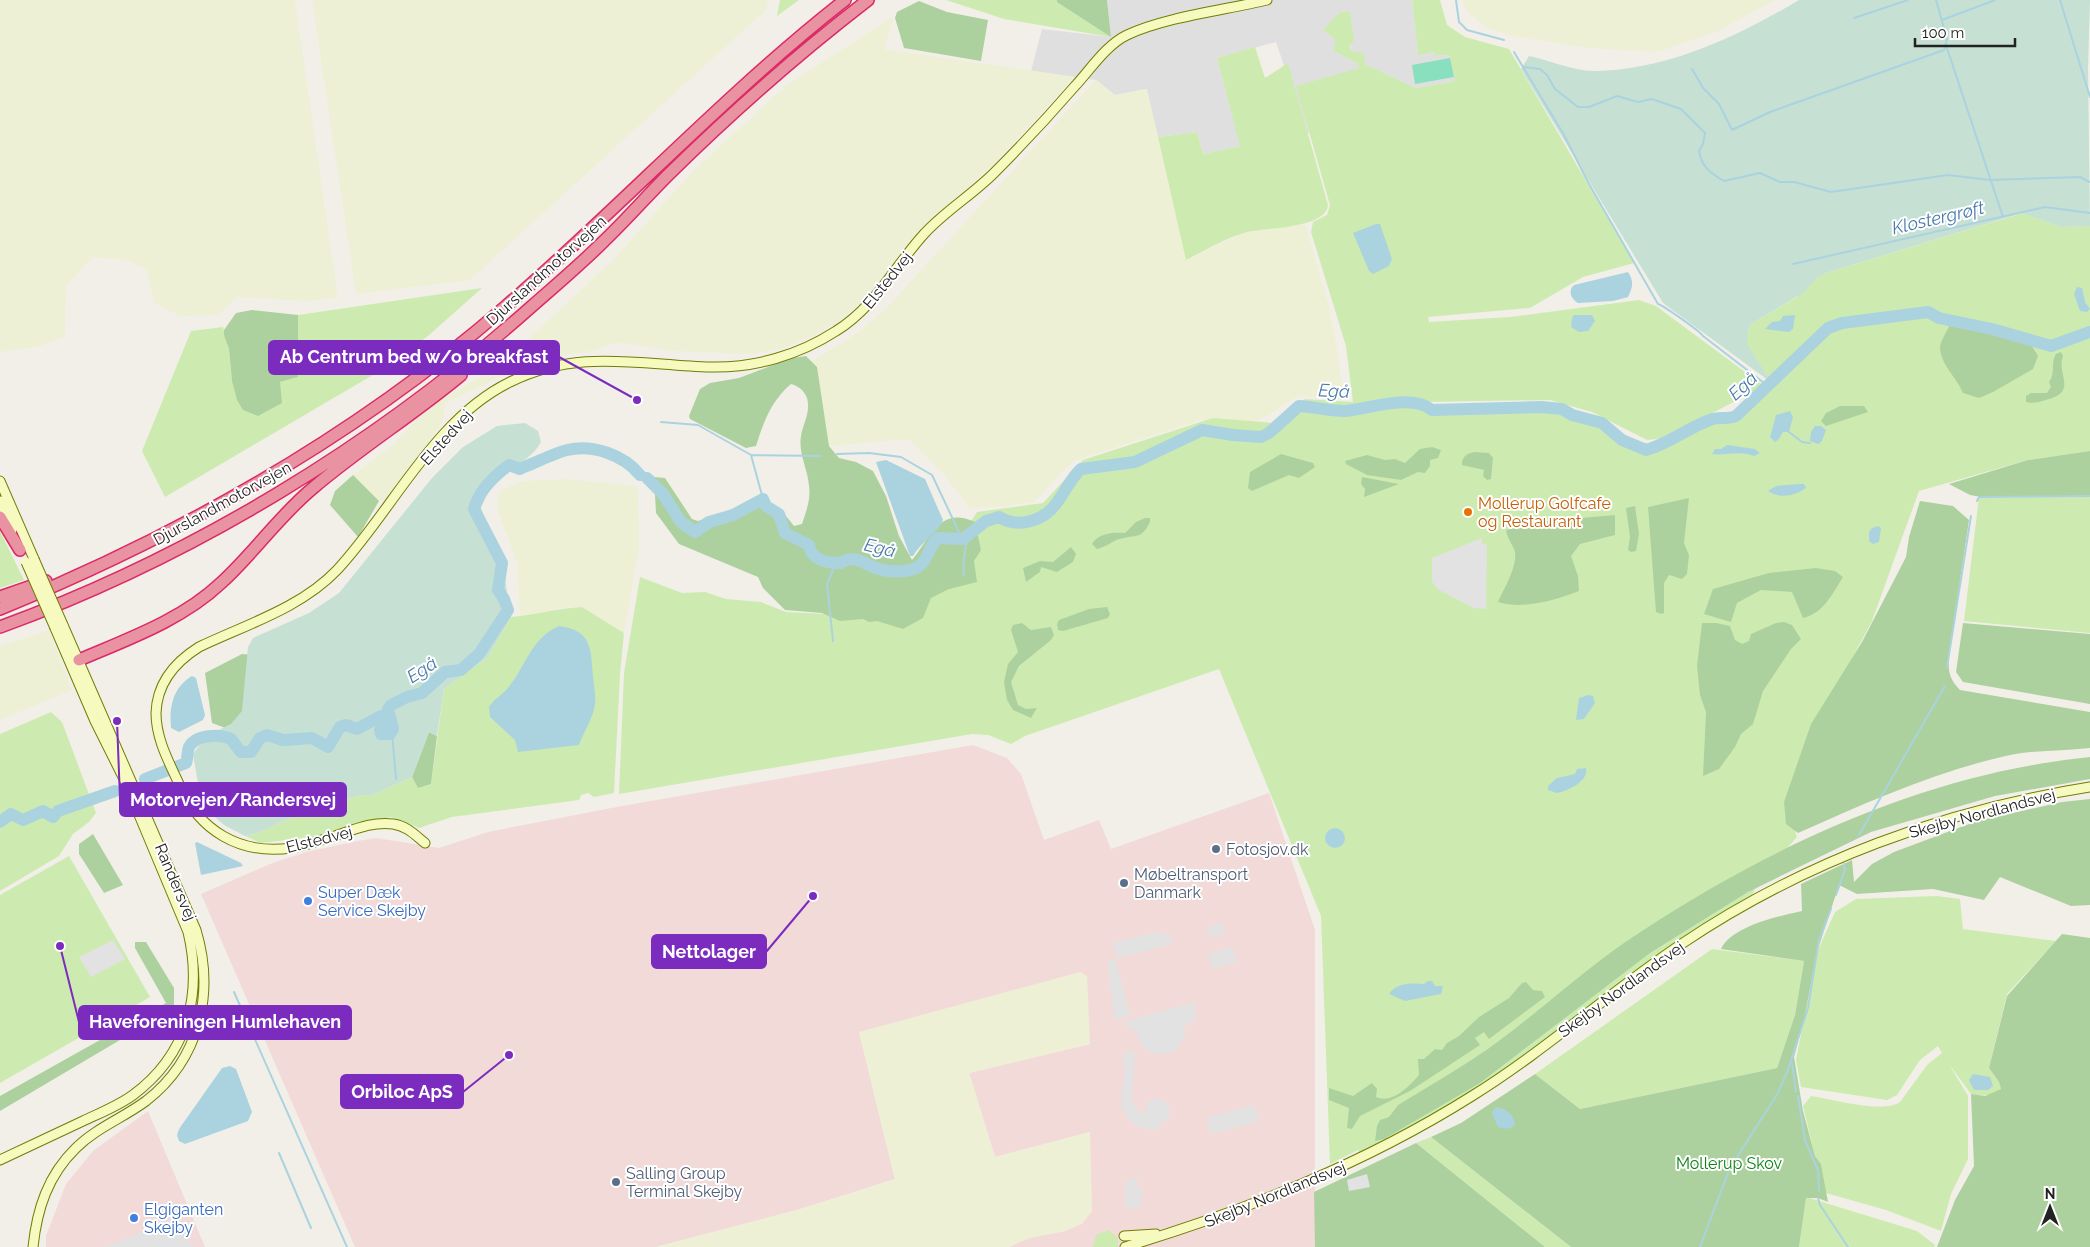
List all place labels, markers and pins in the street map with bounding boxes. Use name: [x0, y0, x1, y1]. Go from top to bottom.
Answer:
callout: Ab Centrum bed w/o breakfast: [269, 341, 559, 374]
place label: Mollerup Golfcafe og Restaurant: [1478, 494, 1611, 531]
marker: Mollerup Golfcafe og Restaurant: [1462, 506, 1474, 518]
callout: Motorvejen/Randersvej: [120, 783, 346, 816]
place label: Fotosjov.dk: [1226, 840, 1309, 859]
marker: Fotosjov.dk: [1210, 843, 1222, 855]
place label: Møbeltransport Danmark: [1134, 865, 1249, 902]
marker: Møbeltransport Danmark: [1118, 877, 1130, 889]
place label: Super Dæk Service Skejby: [318, 883, 426, 920]
marker: Super Dæk Service Skejby: [302, 895, 314, 907]
callout: Nettolager: [652, 935, 766, 968]
callout: Haveforeningen Humlehaven: [79, 1006, 351, 1039]
callout: Orbiloc ApS: [341, 1075, 463, 1108]
place label: Salling Group Terminal Skejby: [626, 1164, 743, 1201]
marker: Salling Group Terminal Skejby: [610, 1176, 622, 1188]
place label: Elgiganten Skejby: [144, 1200, 223, 1237]
marker: Elgiganten Skejby: [128, 1212, 140, 1224]

